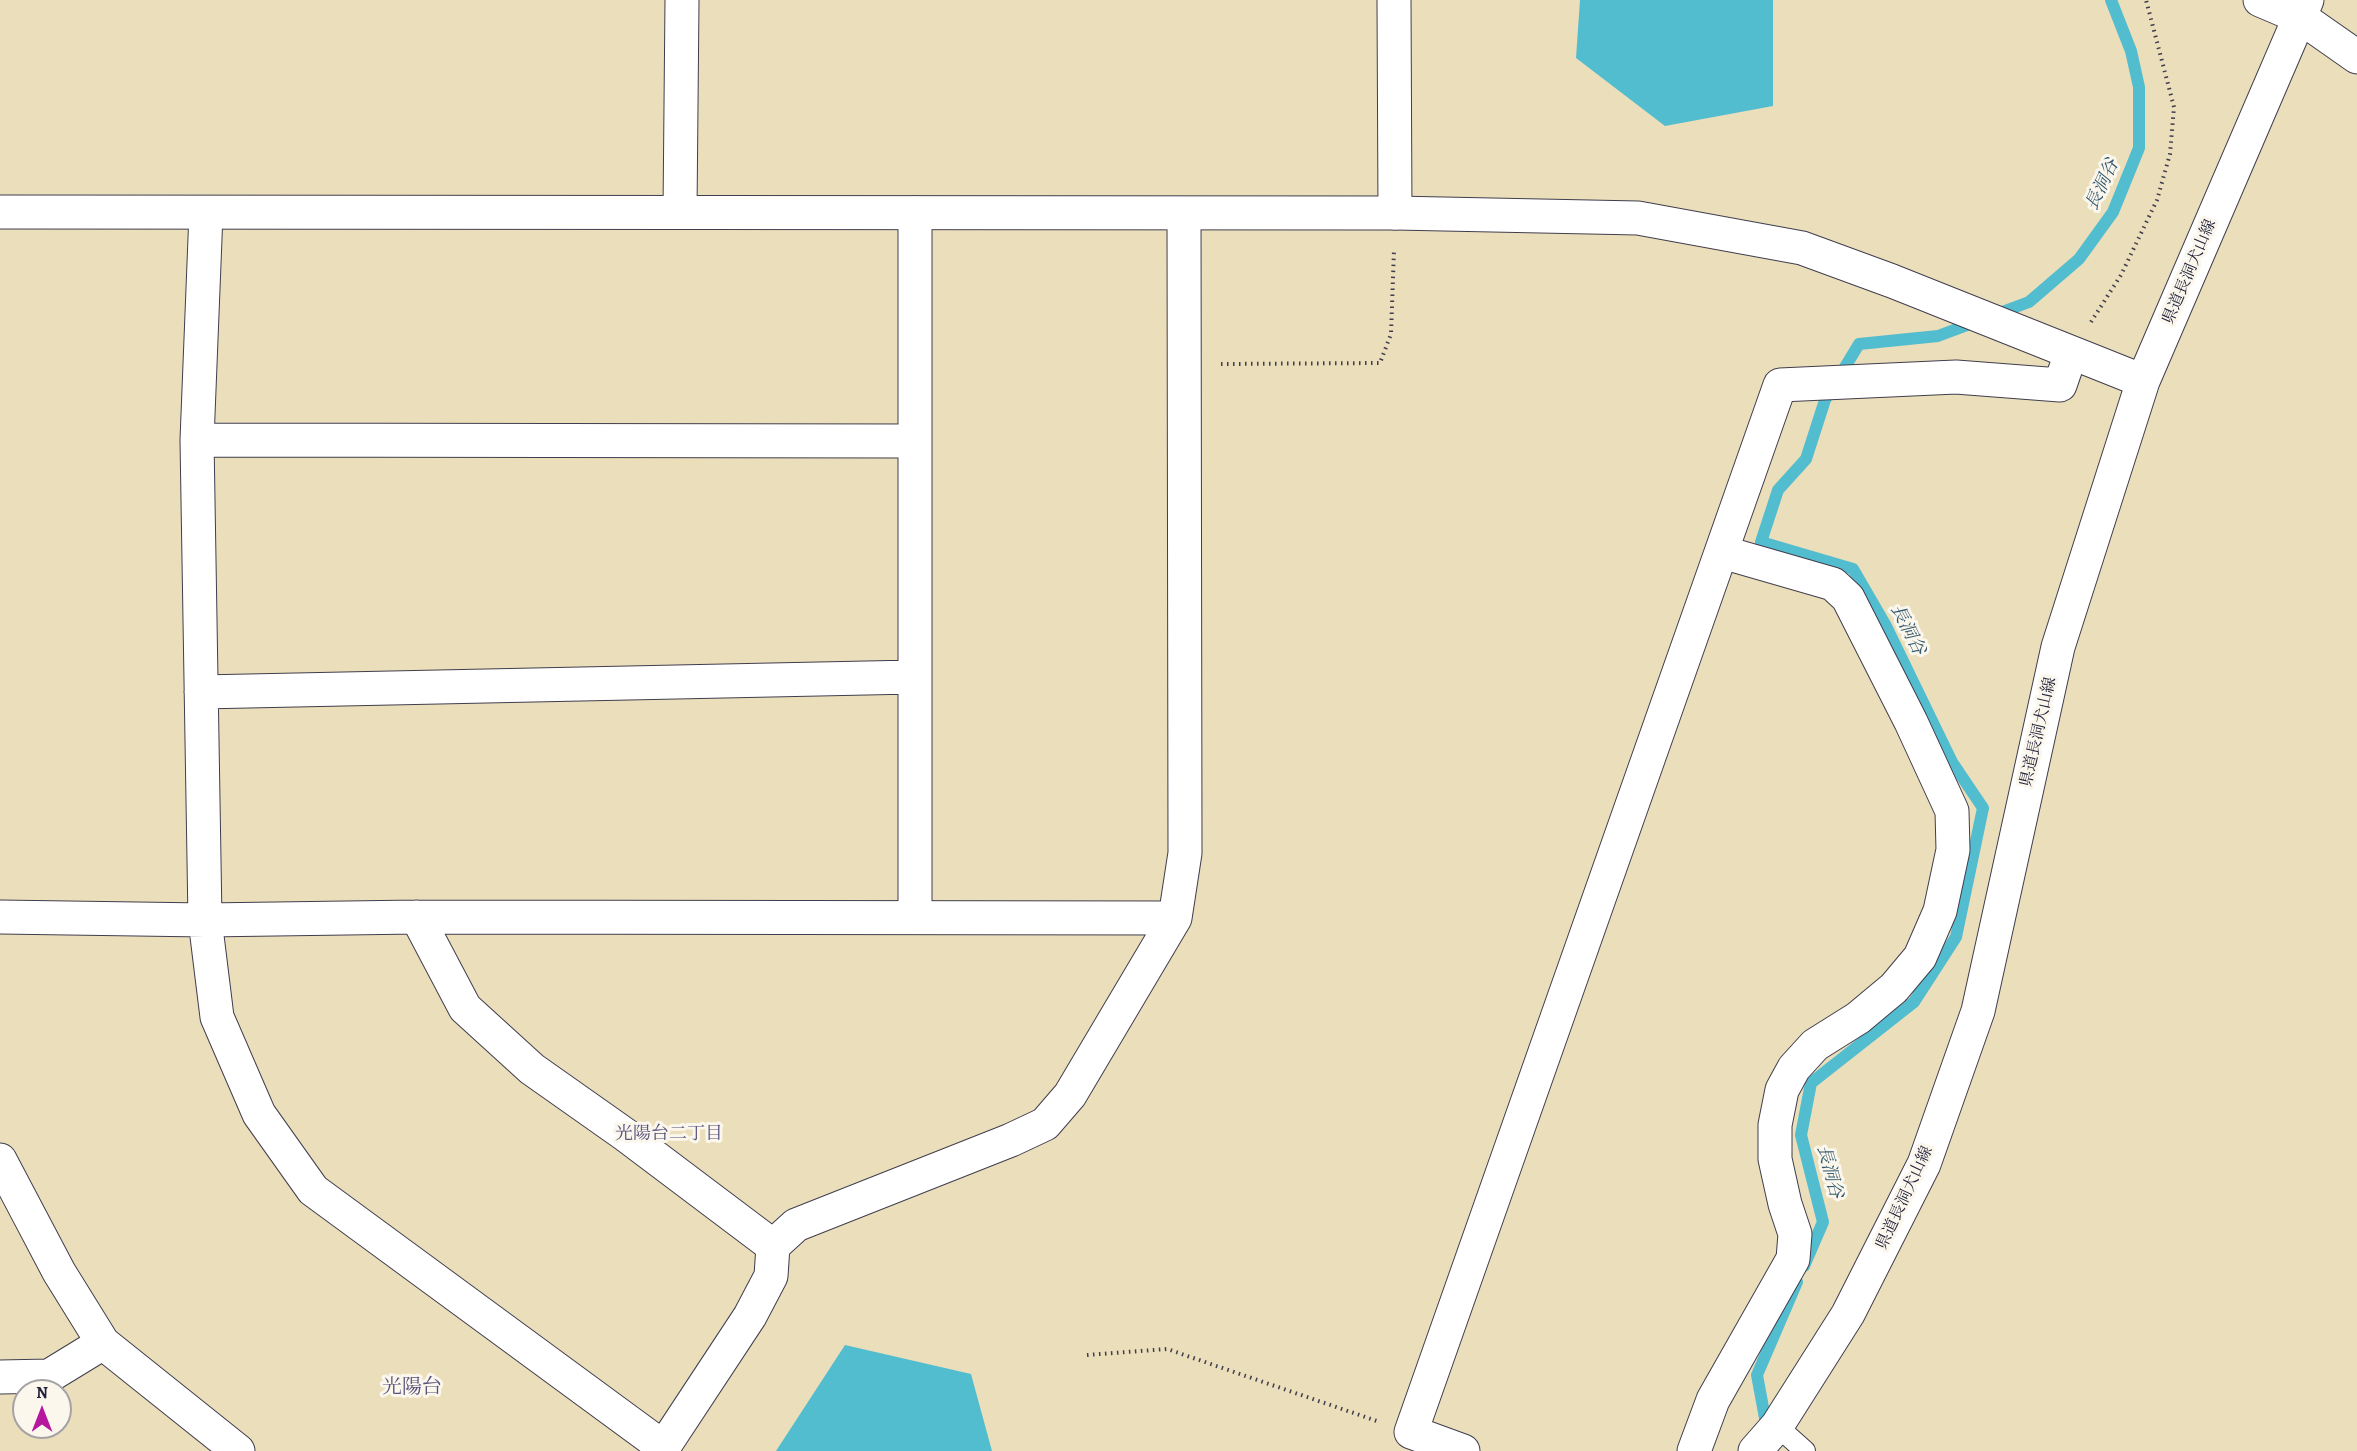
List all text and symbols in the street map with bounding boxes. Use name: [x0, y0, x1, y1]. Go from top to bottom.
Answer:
water label: 長洞谷: [2082, 156, 2124, 214]
street label: 県道長洞犬山線: [2159, 217, 2221, 327]
water label: 長洞谷: [1885, 601, 1929, 659]
street label: 県道長洞犬山線: [2017, 675, 2061, 789]
district label: 光陽台二丁目: [615, 1124, 723, 1146]
water label: 長洞谷: [1812, 1143, 1846, 1201]
street label: 県道長洞犬山線: [1873, 1143, 1937, 1253]
district label: 光陽台: [382, 1376, 442, 1400]
north arrow: [12, 1379, 72, 1439]
text: N: [36, 1382, 48, 1404]

